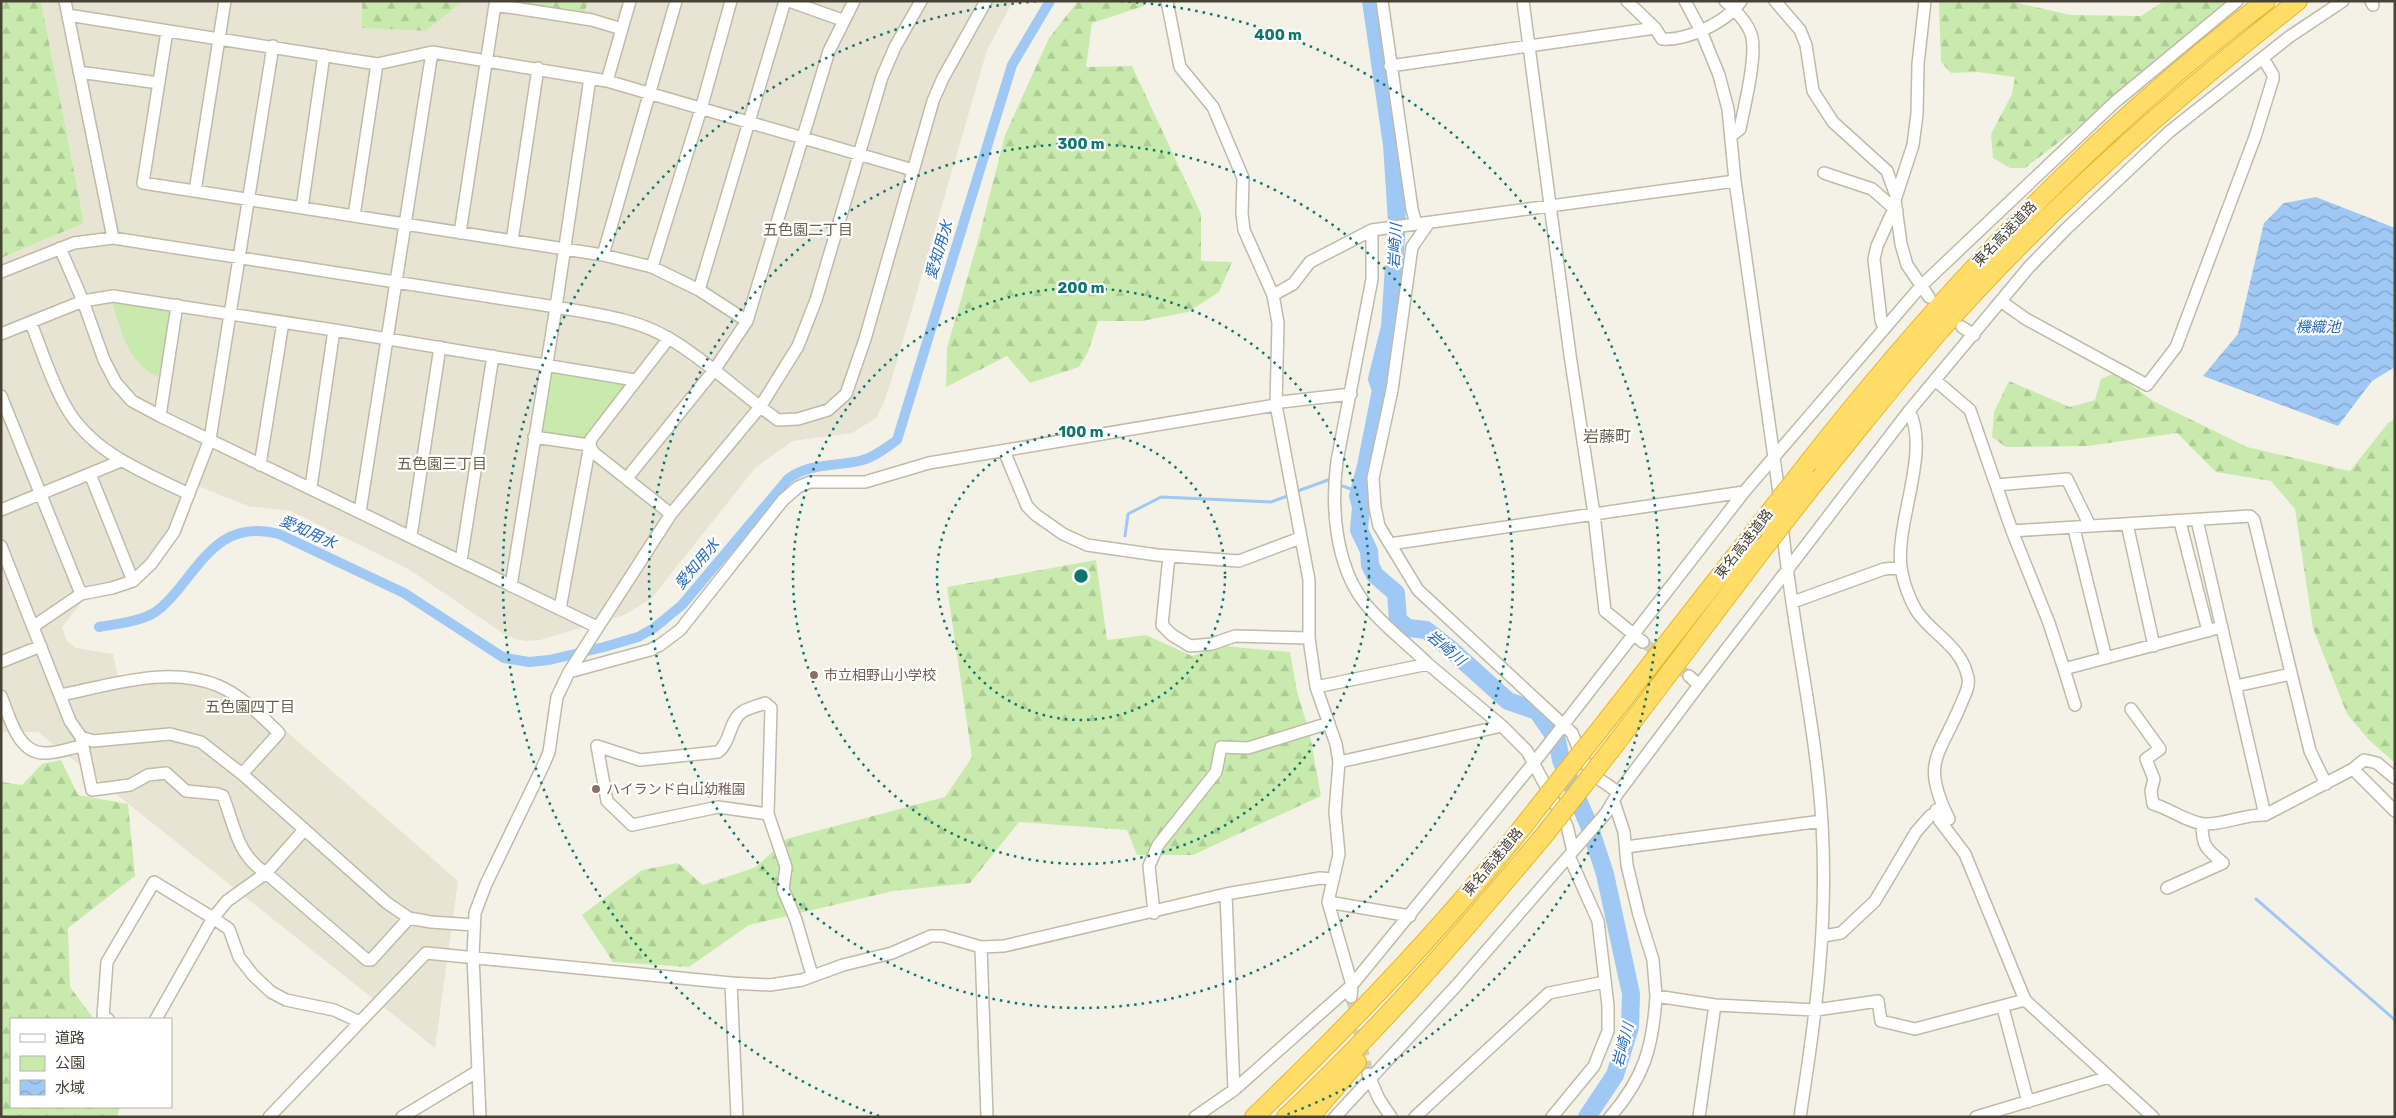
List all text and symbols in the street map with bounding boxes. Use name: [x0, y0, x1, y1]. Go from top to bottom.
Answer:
text: 400 m: [1254, 26, 1302, 44]
text: 300 m: [1057, 135, 1105, 153]
street label: 東名高速道路: [1970, 198, 2040, 270]
water label: 愛知用水: [922, 217, 957, 281]
district label: 五色園二丁目: [763, 221, 853, 239]
water label: 岩崎川: [1385, 221, 1405, 269]
text: 200 m: [1057, 279, 1105, 297]
water label: 機織池: [2295, 318, 2342, 336]
text: 100 m: [1059, 423, 1103, 441]
district label: 岩藤町: [1583, 427, 1631, 446]
district label: 五色園三丁目: [397, 455, 487, 473]
street label: 東名高速道路: [1711, 506, 1777, 582]
water label: 愛知用水: [277, 512, 341, 553]
water label: 愛知用水: [671, 534, 724, 593]
centre of rings: [1072, 567, 1090, 585]
water label: 岩崎川: [1423, 627, 1471, 671]
place label: 市立相野山小学校: [824, 667, 936, 684]
marker: 市立相野山小学校: [808, 669, 820, 681]
district label: 五色園四丁目: [205, 698, 295, 716]
place label: ハイランド白山幼稚園: [606, 781, 746, 798]
marker: ハイランド白山幼稚園: [590, 783, 602, 795]
street label: 東名高速道路: [1459, 824, 1527, 900]
legend: [10, 1018, 172, 1108]
water label: 岩崎川: [1608, 1019, 1638, 1069]
text: 道路: [55, 1029, 85, 1047]
text: 公園: [55, 1054, 85, 1072]
text: 水域: [55, 1079, 85, 1097]

